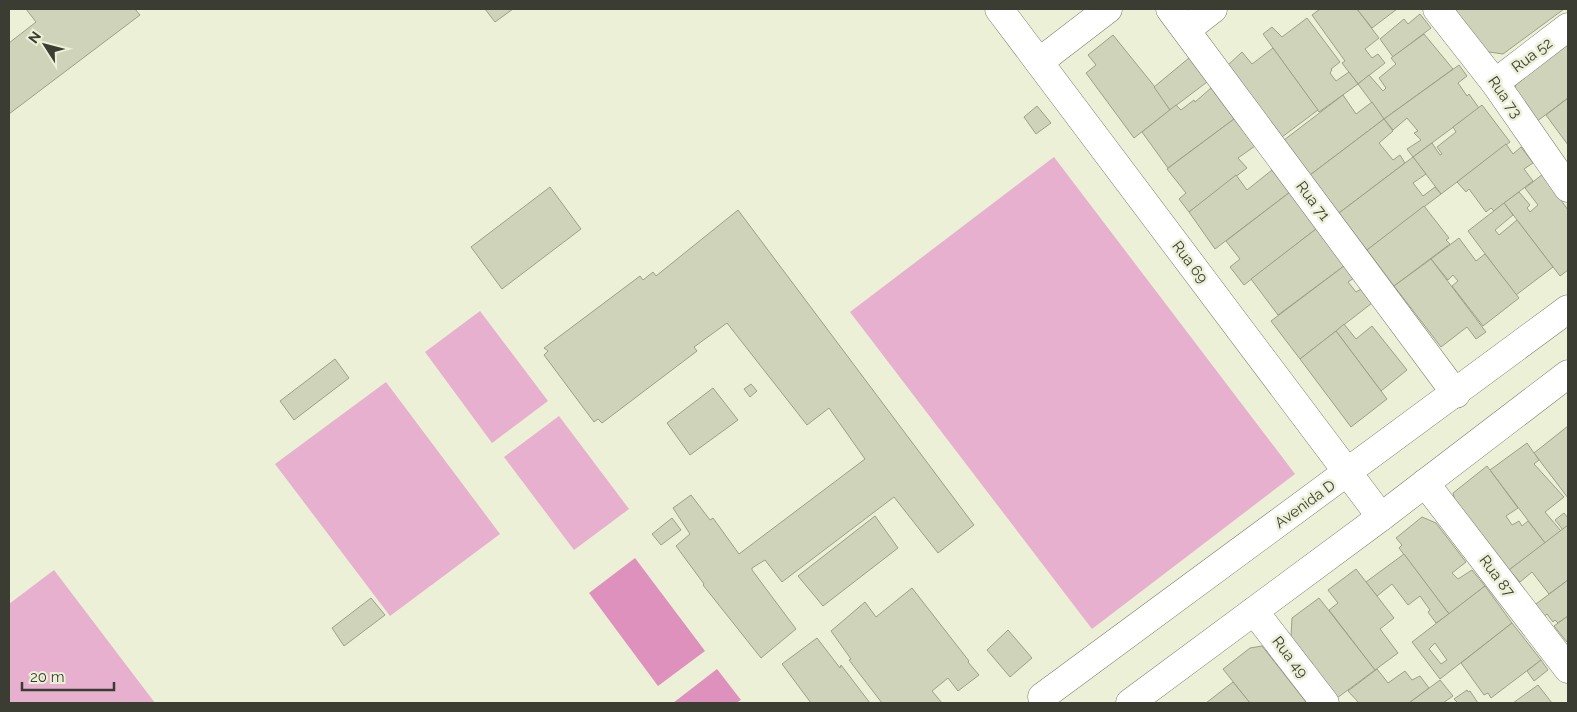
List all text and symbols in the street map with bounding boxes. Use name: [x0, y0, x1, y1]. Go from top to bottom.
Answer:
north arrow: [20, 20, 70, 70]
text: N: [25, 28, 44, 46]
street label: Rua 52: [1508, 34, 1556, 76]
street label: Rua 73: [1484, 73, 1526, 121]
street label: Rua 71: [1292, 178, 1334, 225]
street label: Rua 69: [1168, 237, 1212, 287]
street label: Avenida D: [1271, 476, 1339, 532]
street label: Rua 87: [1476, 552, 1518, 600]
street label: Rua 49: [1268, 633, 1312, 681]
scale bar: [22, 660, 115, 692]
text: 20 m: [30, 668, 65, 686]

